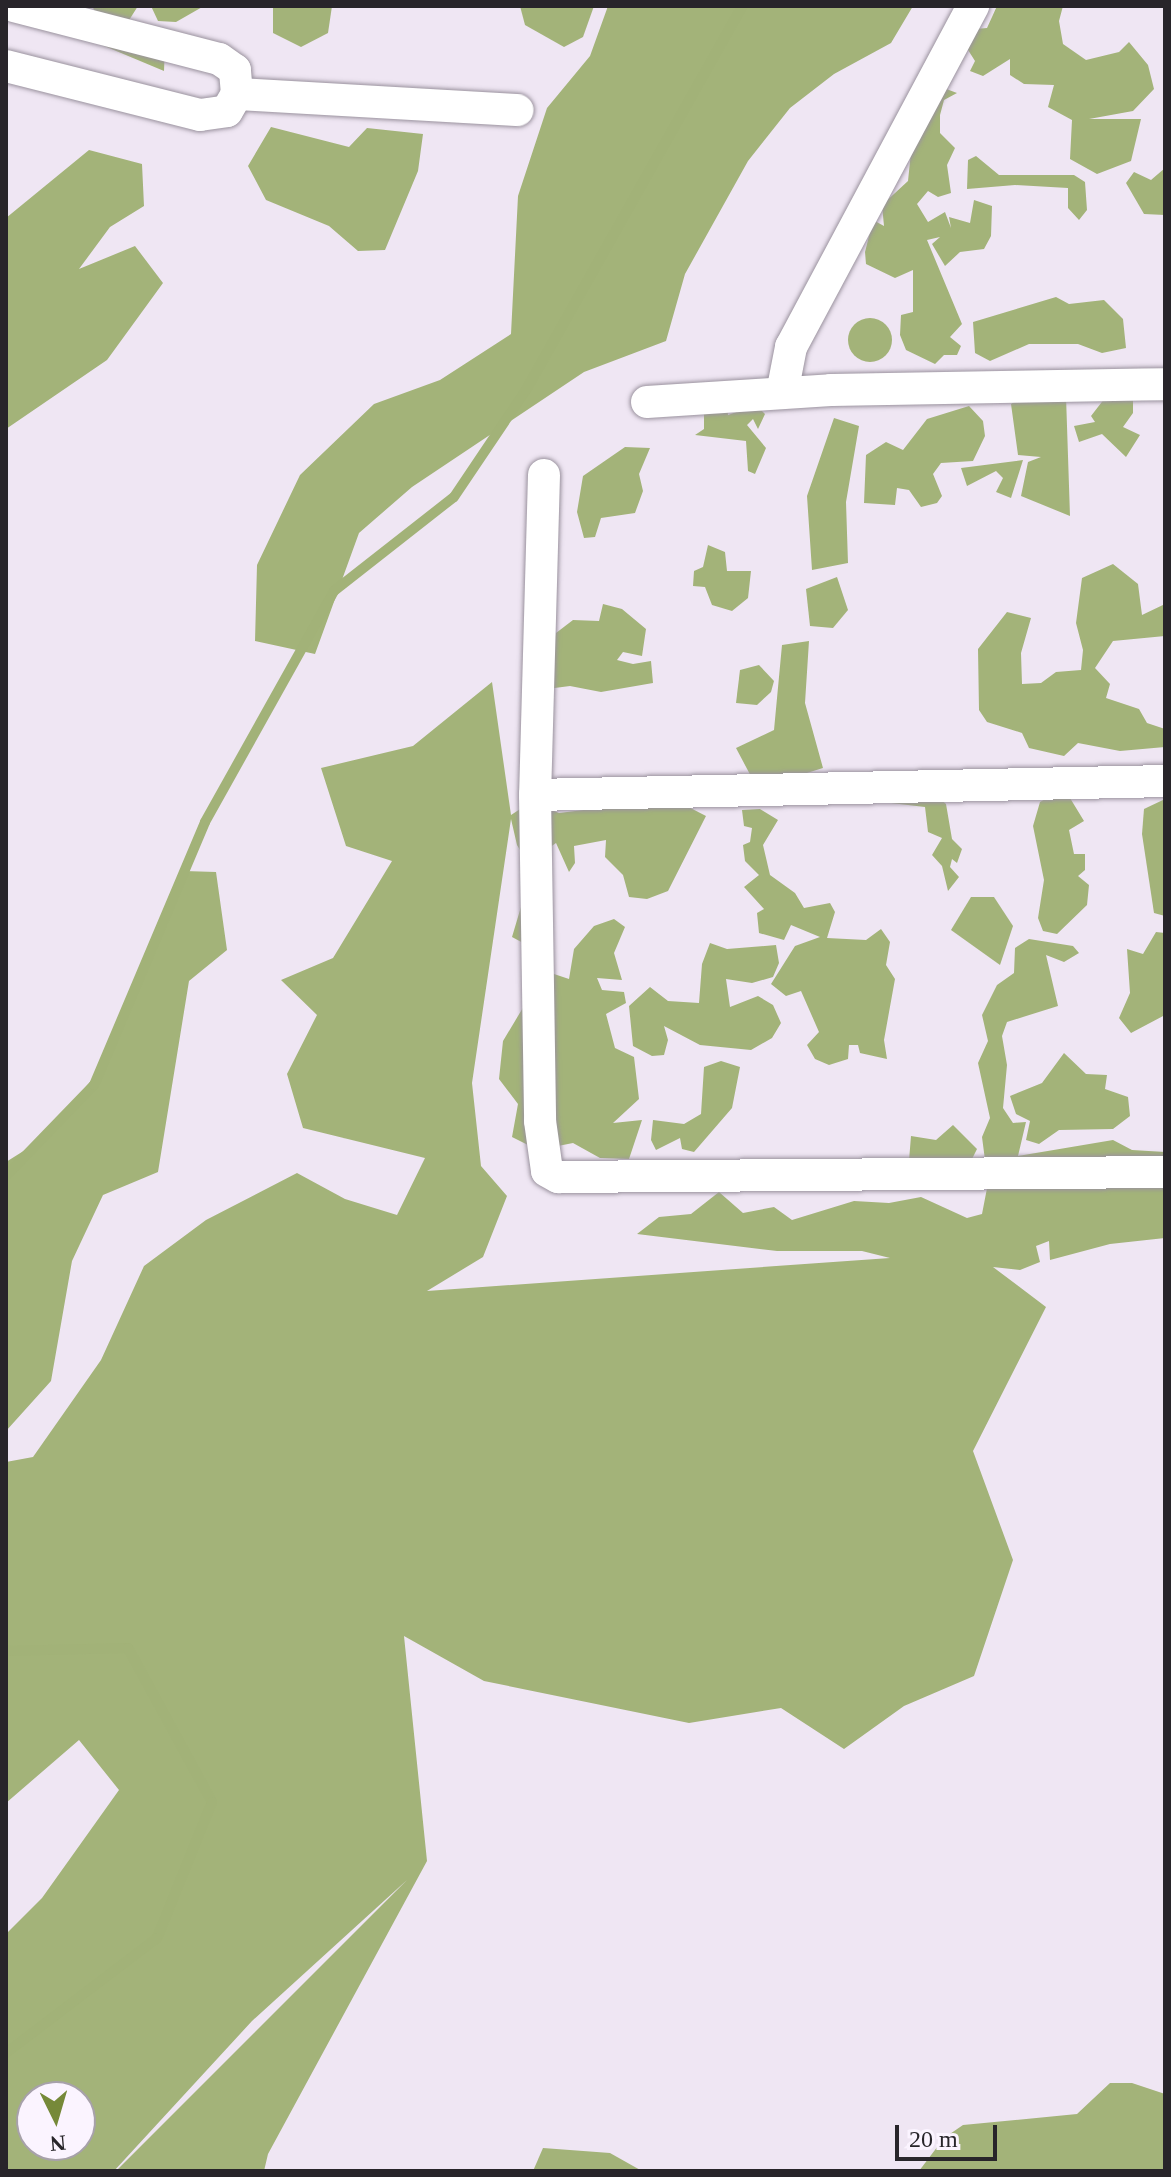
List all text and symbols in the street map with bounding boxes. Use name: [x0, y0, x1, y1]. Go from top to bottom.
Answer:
north arrow: [16, 2081, 96, 2161]
scale bar: [899, 2109, 1001, 2159]
text: 20 m: [909, 2126, 958, 2152]
text: N: [49, 2130, 67, 2157]

